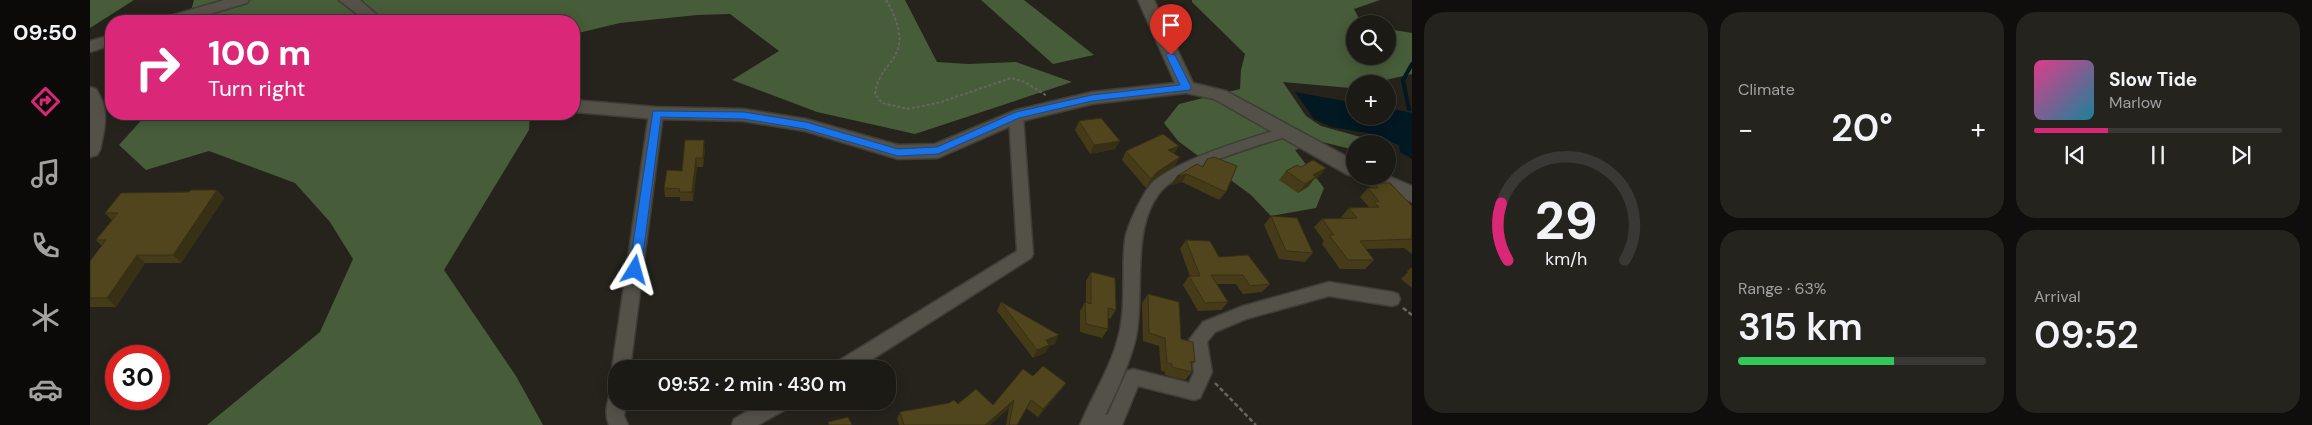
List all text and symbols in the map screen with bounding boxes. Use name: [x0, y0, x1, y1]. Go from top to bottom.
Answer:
pin: [1150, 4, 1192, 55]
icon: arrive: [1157, 11, 1185, 39]
map controls: [1346, 15, 1396, 185]
button: search: [1346, 15, 1396, 65]
text: 09:50: [13, 18, 77, 47]
text: 100 m: [208, 30, 311, 76]
icon: right: [125, 35, 190, 100]
text: Slow Tide: [2109, 67, 2197, 92]
text: Turn right: [208, 74, 305, 103]
button: +: [1346, 75, 1396, 125]
text: Climate: [1738, 79, 1795, 100]
icon: directions: [28, 84, 63, 119]
text: Marlow: [2109, 92, 2162, 113]
text: 20°: [1831, 103, 1893, 153]
text: −: [1738, 111, 1753, 148]
text: +: [1971, 111, 1986, 148]
button: −: [1346, 135, 1396, 185]
icon: previous: [2061, 141, 2089, 169]
icon: pause: [2144, 141, 2172, 169]
icon: next: [2227, 141, 2255, 169]
icon: music: [28, 156, 63, 191]
text: 29: [1535, 187, 1597, 255]
icon: phone: [28, 228, 63, 263]
position arrow: [608, 243, 660, 295]
text: km/h: [1545, 247, 1587, 271]
text: Range · 63%: [1738, 278, 1826, 299]
text: Arrival: [2034, 286, 2081, 307]
icon: climate: [28, 300, 63, 335]
text: 315 km: [1738, 302, 1863, 352]
text: 09:52: [2034, 310, 2139, 360]
speed limit sign: 30: [105, 345, 170, 410]
icon: car: [28, 372, 63, 407]
text: 09:52 · 2 min · 430 m: [658, 372, 846, 397]

